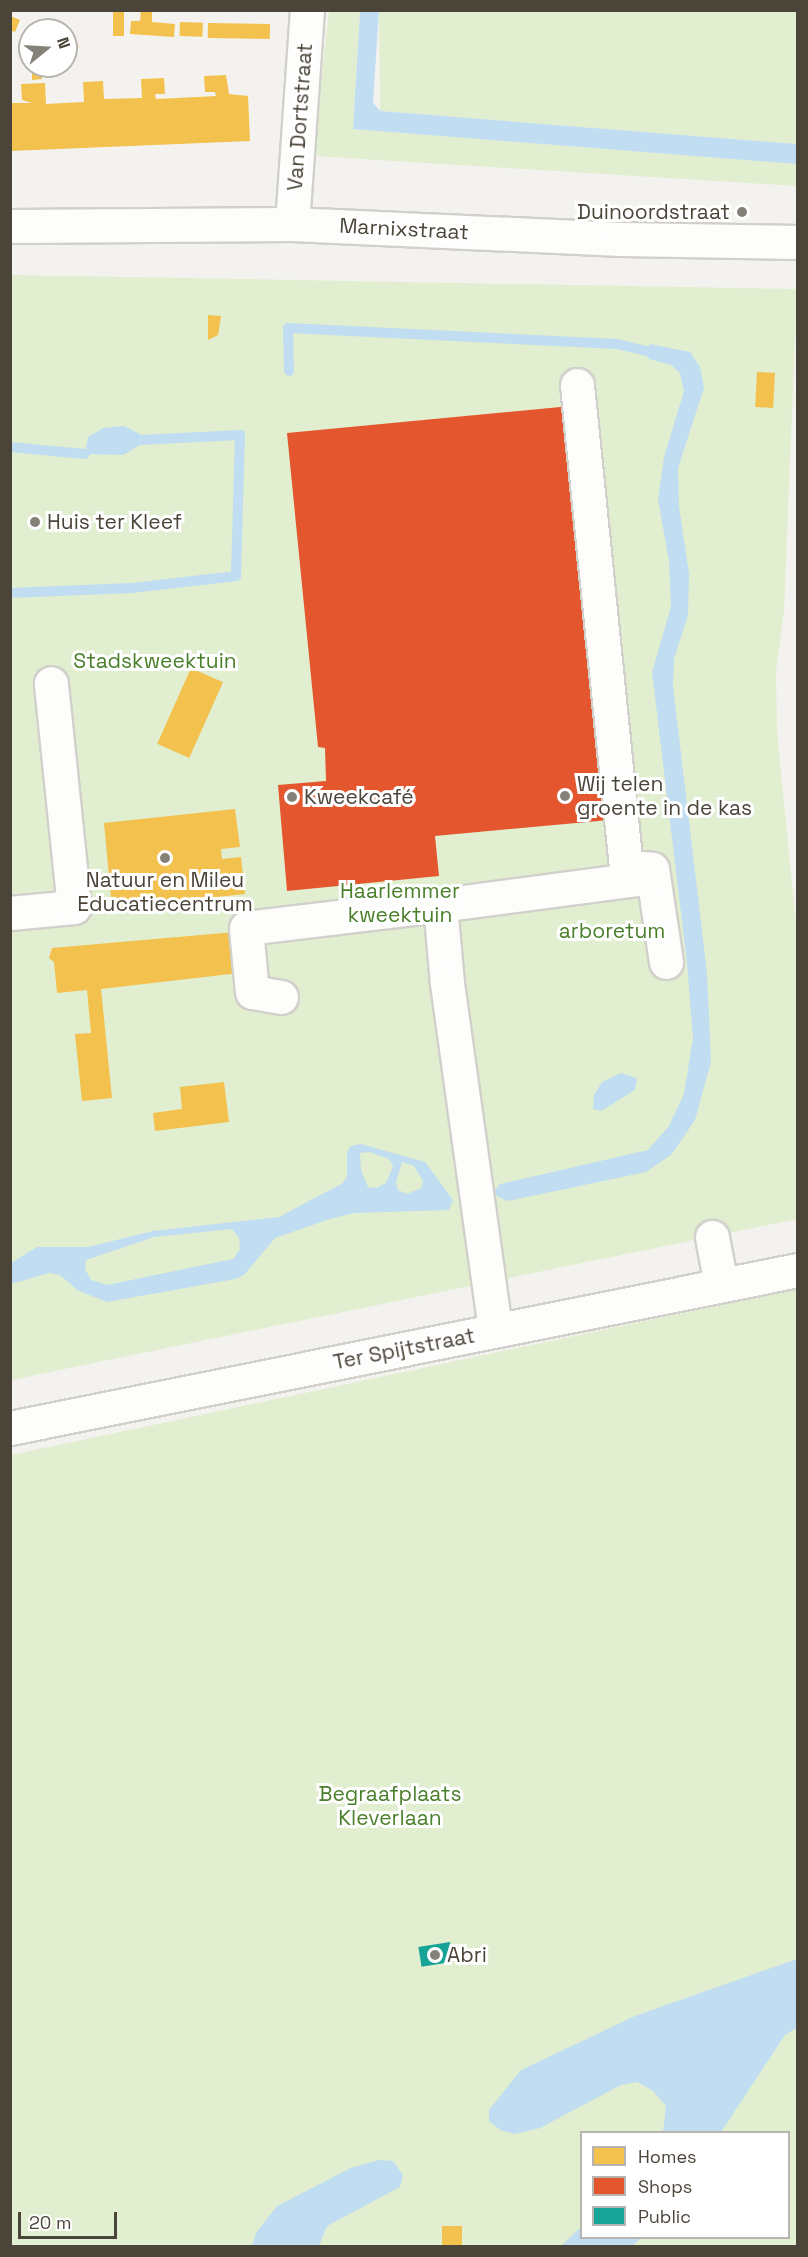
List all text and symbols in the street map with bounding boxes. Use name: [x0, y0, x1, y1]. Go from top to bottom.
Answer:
north arrow: [18, 18, 78, 78]
text: N: [52, 35, 75, 51]
street label: Van Dortstraat: [282, 42, 318, 192]
place label: Duinoordstraat: [577, 199, 730, 225]
marker: Duinoordstraat: [735, 205, 749, 219]
street label: Marnixstraat: [339, 213, 469, 245]
place label: Huis ter Kleef: [47, 509, 182, 535]
marker: Huis ter Kleef: [28, 515, 42, 529]
park label: Stadskweektuin: [73, 648, 237, 674]
place label: Wij telen groente in de kas: [577, 771, 752, 821]
place label: Kweekcafé: [304, 784, 414, 810]
marker: Wij telen groente in de kas: [558, 789, 572, 803]
marker: Kweekcafé: [285, 790, 299, 804]
marker: Natuur en Mileu Educatiecentrum: [158, 851, 172, 865]
place label: Natuur en Mileu Educatiecentrum: [77, 867, 253, 917]
park label: Haarlemmer kweektuin: [340, 878, 460, 928]
park label: arboretum: [559, 918, 665, 944]
street label: Ter Spijtstraat: [331, 1323, 477, 1375]
park label: Begraafplaats Kleverlaan: [318, 1781, 462, 1831]
place label: Abri: [447, 1942, 487, 1968]
marker: Abri: [428, 1948, 442, 1962]
legend: [580, 2131, 790, 2239]
text: Homes: [638, 2145, 697, 2168]
text: Shops: [638, 2175, 692, 2198]
scale bar: [21, 2200, 120, 2238]
text: Public: [638, 2205, 691, 2228]
text: 20 m: [29, 2211, 72, 2234]

